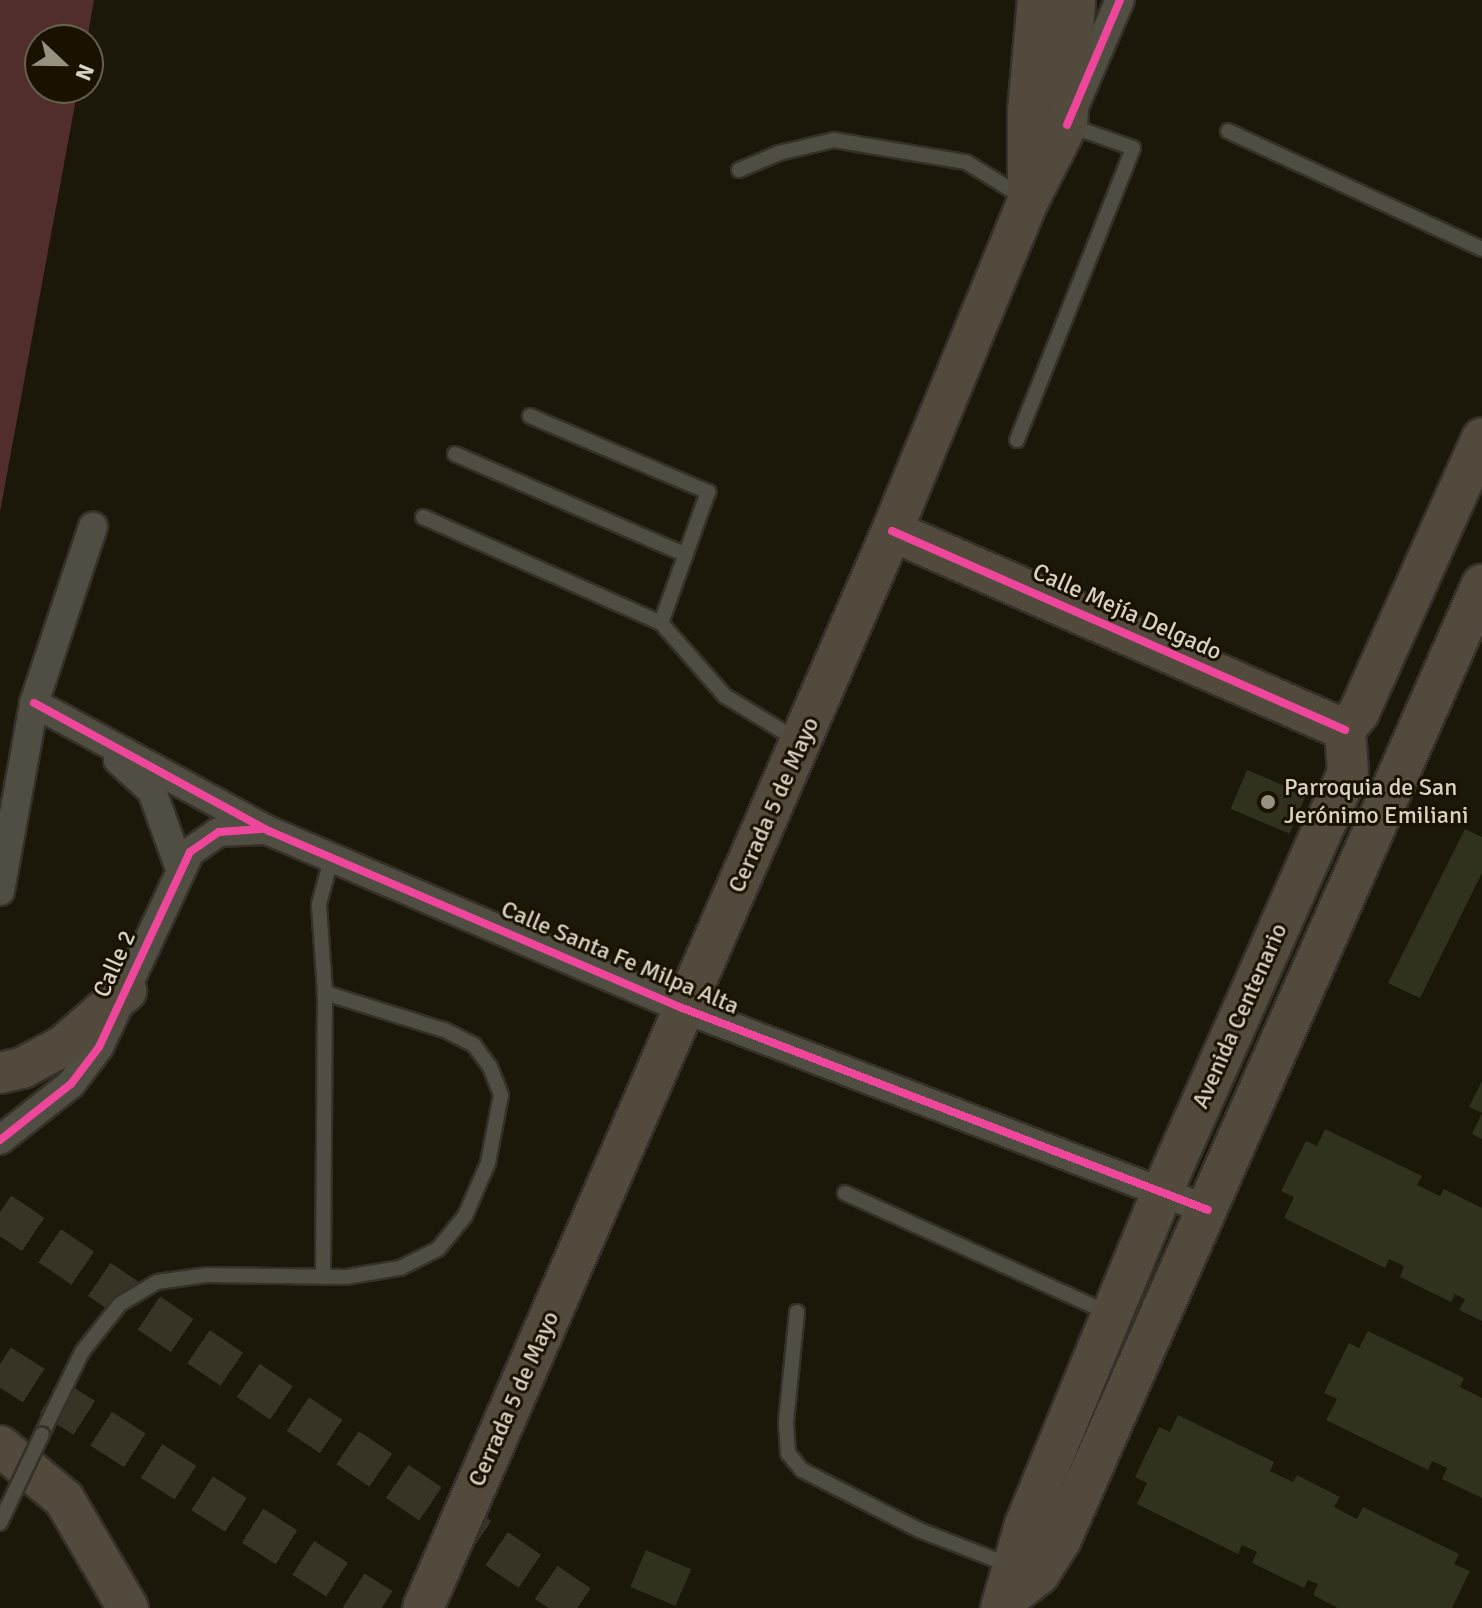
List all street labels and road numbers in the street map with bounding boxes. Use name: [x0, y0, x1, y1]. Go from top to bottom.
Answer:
street label: Calle Mejía Delgado: [1028, 557, 1226, 667]
street label: Cerrada 5 de Mayo: [722, 713, 826, 897]
street label: Calle Santa Fe Milpa Alta: [497, 895, 743, 1021]
street label: Avenida Centenario: [1186, 919, 1294, 1113]
street label: Calle 2: [88, 926, 142, 1002]
street label: Cerrada 5 de Mayo: [462, 1307, 566, 1491]

